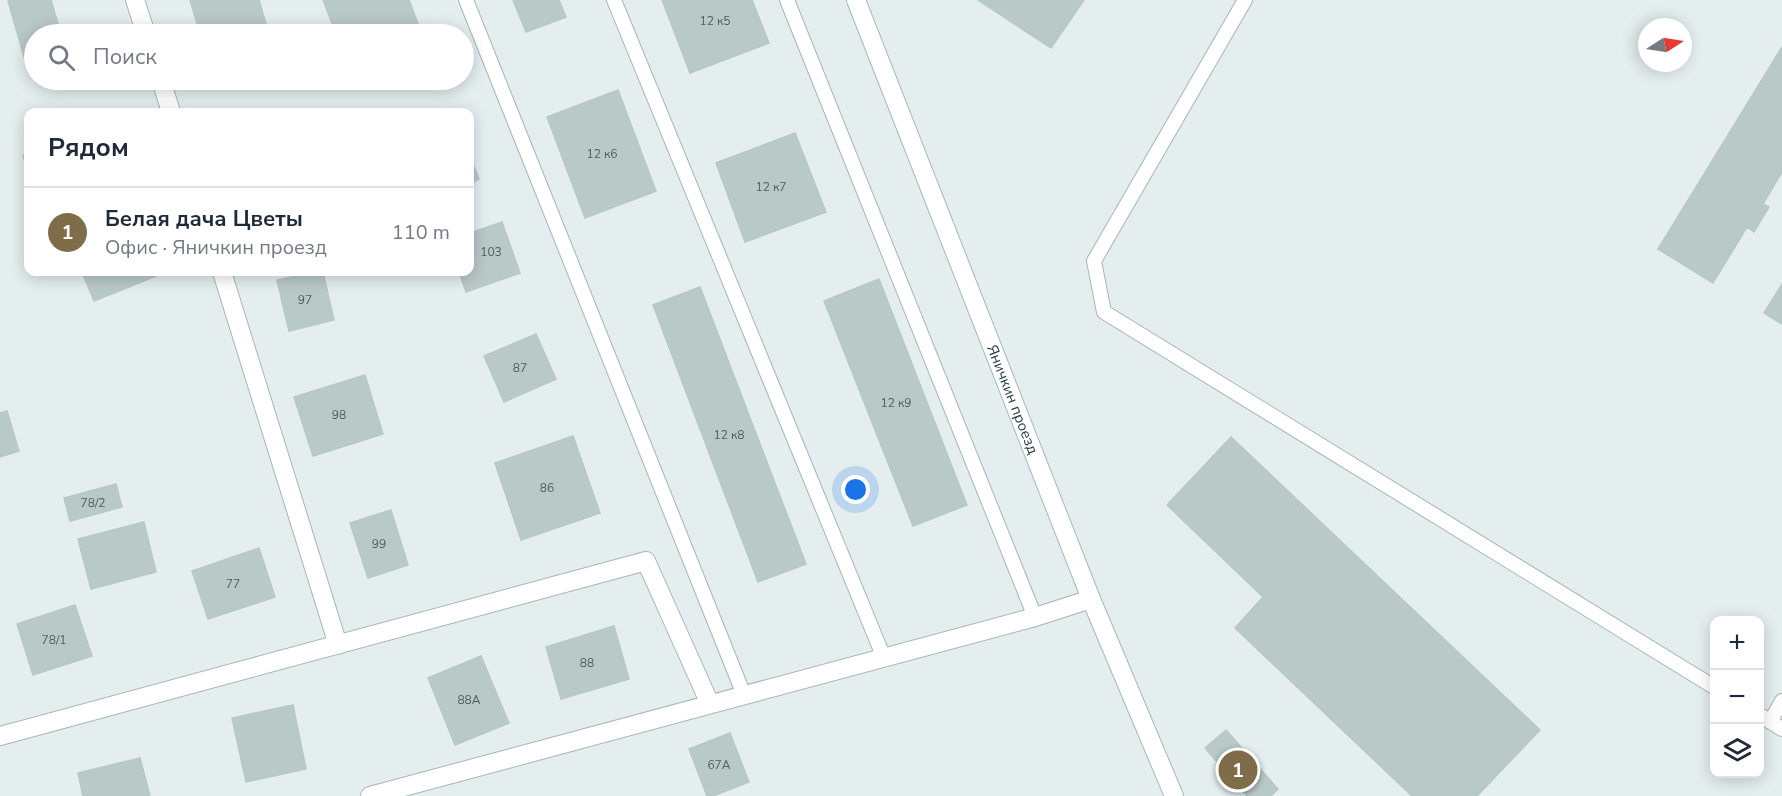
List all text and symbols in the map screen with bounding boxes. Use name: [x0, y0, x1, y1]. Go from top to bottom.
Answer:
house number: 12 к5: [700, 13, 731, 29]
north arrow: [1638, 18, 1692, 72]
search box: [24, 24, 474, 90]
icon: search: [45, 41, 78, 74]
text: Поиск: [93, 42, 157, 72]
text: Рядом: [48, 130, 129, 165]
house number: 12 к6: [587, 146, 618, 162]
house number: 12 к7: [756, 179, 787, 195]
text: Белая дача Цветы: [105, 204, 303, 234]
text: 1: [62, 219, 74, 246]
text: 110 m: [392, 219, 450, 246]
text: Офис · Яничкин проезд: [105, 234, 327, 261]
house number: 103: [480, 244, 502, 260]
house number: 97: [298, 292, 312, 308]
street label: Яничкин проезд: [982, 342, 1043, 457]
house number: 87: [513, 360, 527, 376]
house number: 12 к9: [881, 395, 912, 411]
house number: 98: [332, 407, 346, 423]
house number: 12 к8: [714, 427, 745, 443]
your location: [841, 475, 870, 504]
house number: 86: [540, 480, 554, 496]
house number: 78/2: [81, 495, 106, 511]
house number: 99: [372, 536, 386, 552]
house number: 77: [226, 576, 240, 592]
map controls: [1710, 616, 1764, 778]
button: +: [1710, 616, 1764, 670]
house number: 78/1: [42, 632, 67, 648]
house number: 88: [580, 655, 594, 671]
button: −: [1710, 670, 1764, 724]
house number: 88А: [457, 692, 481, 708]
button: layers: [1710, 724, 1764, 778]
pin: 1: [1218, 748, 1258, 792]
house number: 67А: [707, 757, 731, 773]

